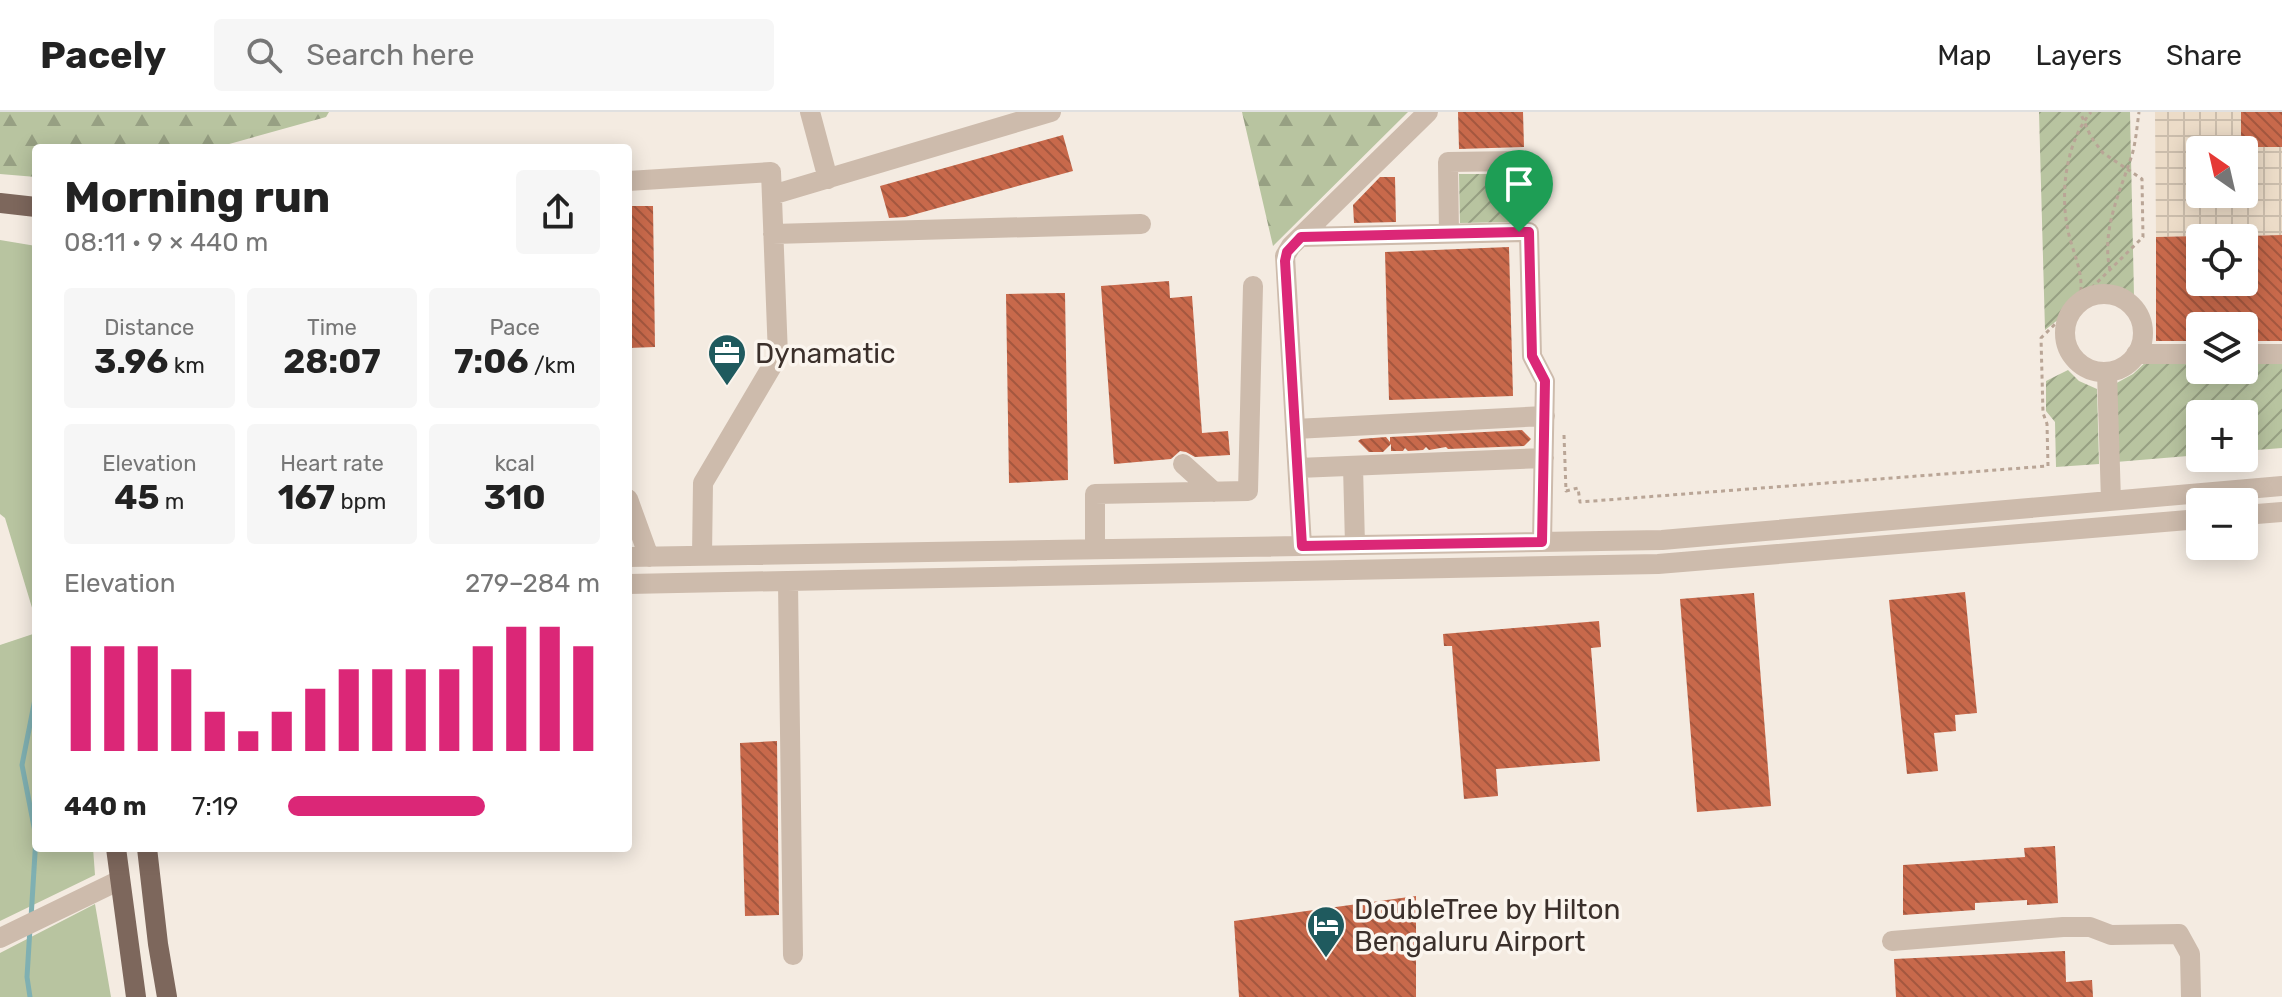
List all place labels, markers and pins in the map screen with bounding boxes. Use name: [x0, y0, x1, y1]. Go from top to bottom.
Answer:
pin: [1485, 150, 1553, 232]
office icon: Dynamatic: [706, 332, 748, 387]
place label: Dynamatic: [755, 337, 896, 370]
place label: DoubleTree by Hilton Bengaluru Airport: [1354, 893, 1620, 958]
hotel icon: DoubleTree by Hilton Bengaluru Airport: [1305, 904, 1347, 959]

